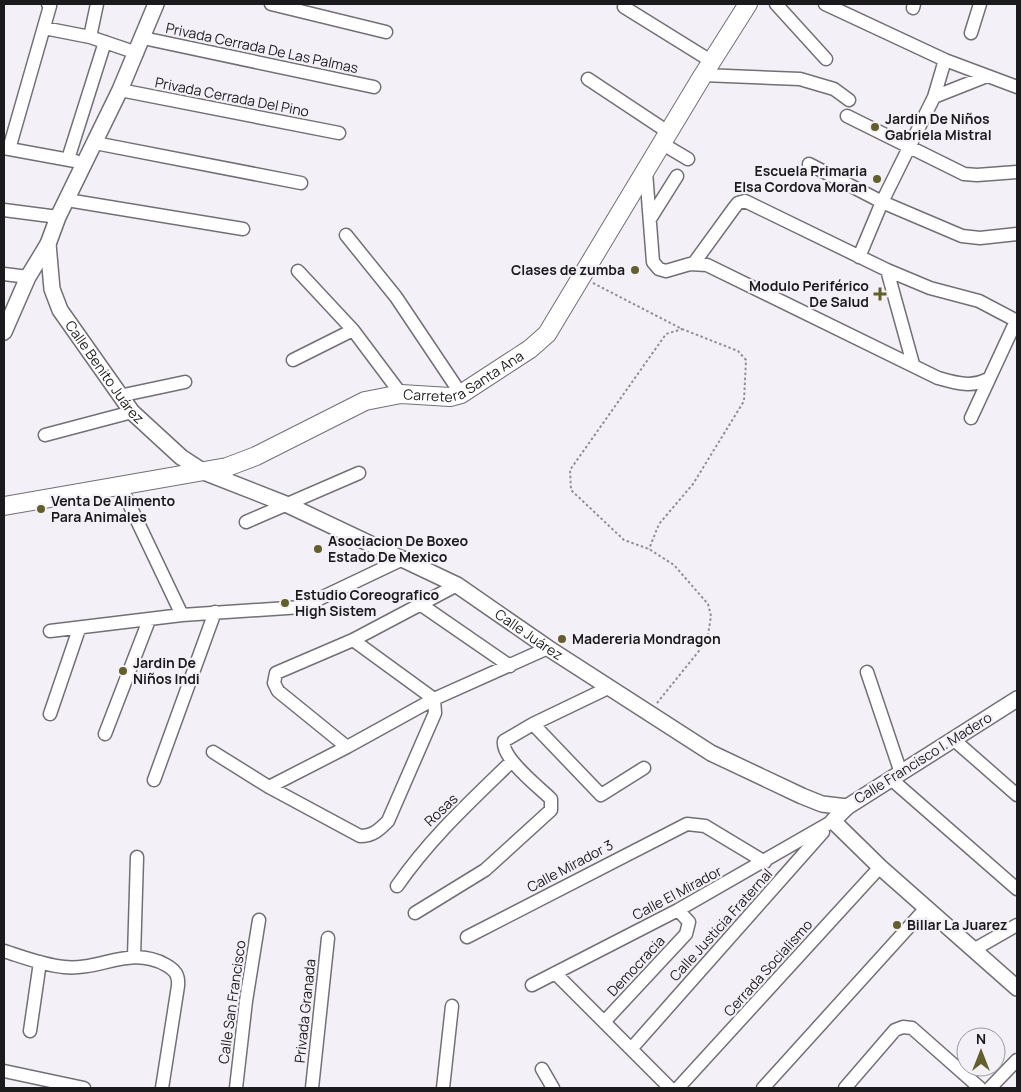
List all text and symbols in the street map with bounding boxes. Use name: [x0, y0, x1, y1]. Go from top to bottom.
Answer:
street label: Privada Cerrada De Las Palmas: [164, 18, 360, 77]
street label: Privada Cerrada Del Pino: [153, 72, 311, 121]
place label: Jardin De Niños Gabriela Mistral: [885, 109, 992, 144]
marker: Jardin De Niños Gabriela Mistral: [869, 121, 881, 133]
place label: Escuela Primaria Elsa Cordova Moran: [734, 161, 867, 196]
marker: Escuela Primaria Elsa Cordova Moran: [871, 173, 883, 185]
place label: Clases de zumba: [511, 260, 625, 279]
marker: Clases de zumba: [629, 264, 641, 276]
place label: Modulo Periférico De Salud: [749, 276, 869, 311]
marker: Modulo Periférico De Salud: [873, 287, 887, 301]
street label: Calle Benito Juárez: [61, 316, 148, 427]
street label: Carretera Santa Ana: [403, 346, 527, 406]
place label: Venta De Alimento Para Animales: [51, 491, 175, 526]
marker: Venta De Alimento Para Animales: [35, 503, 47, 515]
place label: Asociacion De Boxeo Estado De Mexico: [328, 531, 469, 566]
marker: Asociacion De Boxeo Estado De Mexico: [312, 543, 324, 555]
place label: Estudio Coreografico High Sistem: [295, 585, 439, 620]
marker: Estudio Coreografico High Sistem: [279, 597, 291, 609]
street label: Calle Juárez: [491, 604, 567, 664]
place label: Madereria Mondragon: [572, 629, 721, 648]
marker: Madereria Mondragon: [556, 633, 568, 645]
place label: Jardin De Niños Indi: [133, 653, 200, 688]
marker: Jardin De Niños Indi: [117, 665, 129, 677]
street label: Calle Francisco I. Madero: [850, 707, 995, 808]
street label: Rosas: [420, 789, 461, 830]
street label: Calle Mirador 3: [523, 835, 616, 896]
street label: Calle El Mirador: [629, 861, 725, 924]
street label: Calle Justicia Fraternal: [665, 864, 776, 985]
street label: Cerrada Socialismo: [719, 915, 816, 1020]
place label: Billar La Juarez: [907, 915, 1008, 934]
marker: Billar La Juarez: [891, 919, 903, 931]
street label: Democracia: [603, 931, 669, 1000]
street label: Calle San Francisco: [213, 939, 250, 1065]
street label: Privada Granada: [290, 958, 319, 1064]
north arrow: [956, 1027, 1006, 1077]
text: N: [976, 1029, 986, 1048]

